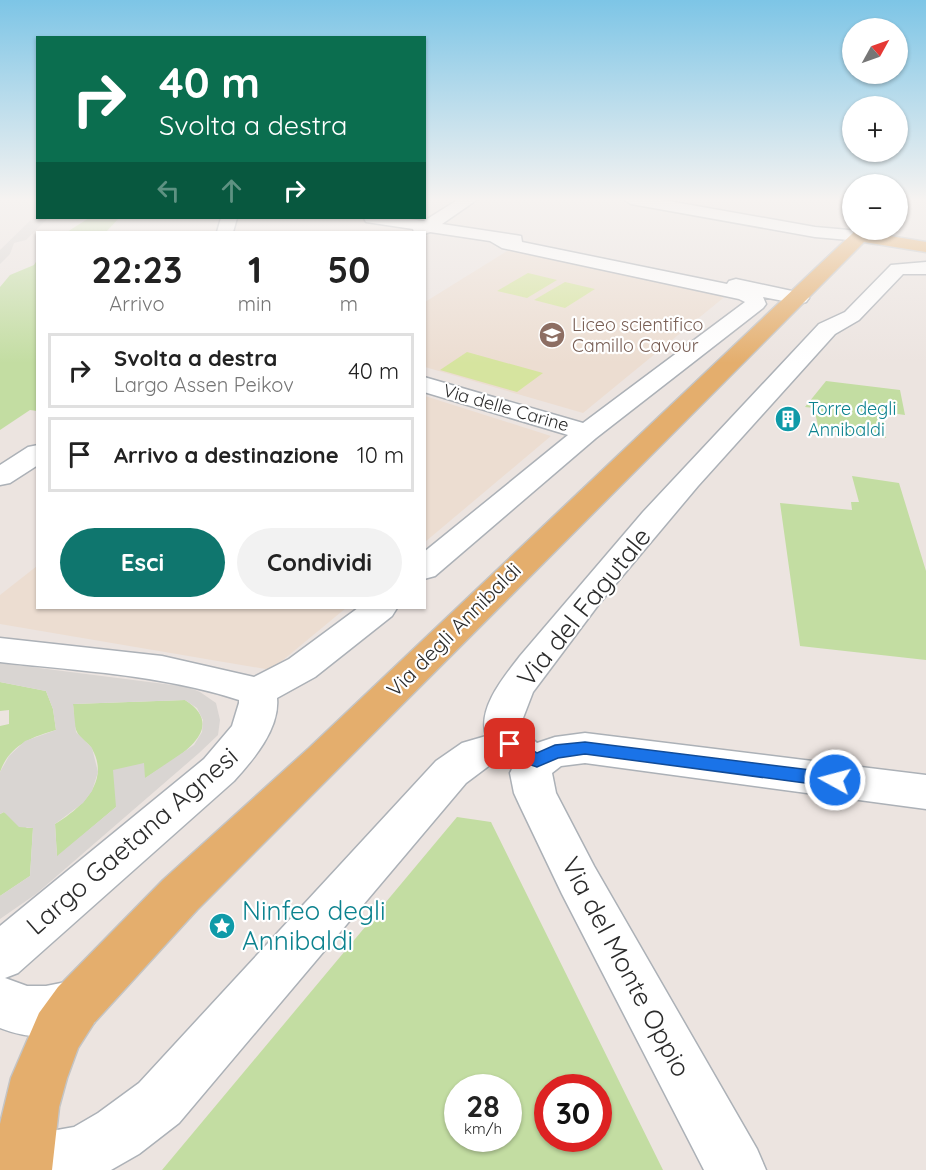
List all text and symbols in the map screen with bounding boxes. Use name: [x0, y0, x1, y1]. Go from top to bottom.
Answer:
north arrow: [842, 18, 908, 84]
map controls: [842, 18, 908, 240]
text: 40 m: [159, 56, 260, 109]
icon: right: [60, 60, 138, 138]
button: +: [842, 96, 908, 162]
text: Svolta a destra: [159, 108, 347, 142]
icon: left: [152, 174, 185, 207]
icon: ahead: [215, 174, 248, 207]
icon: right: [278, 174, 311, 207]
button: −: [842, 174, 908, 240]
text: 22:23: [92, 247, 182, 292]
text: 1: [248, 247, 262, 292]
text: 50: [328, 247, 370, 292]
text: Arrivo: [109, 291, 165, 316]
text: min: [238, 291, 272, 316]
text: m: [340, 291, 358, 316]
place label: Liceo scientifico Camillo Cavour: [572, 313, 703, 357]
school or university icon: Liceo scientifico Camillo Cavour: [537, 320, 567, 350]
text: Svolta a destra: [114, 344, 277, 372]
icon: right: [63, 354, 96, 387]
text: 40 m: [348, 357, 399, 385]
text: Largo Assen Peikov: [114, 372, 294, 397]
street label: Via delle Carine: [441, 379, 572, 436]
place label: Torre degli Annibaldi: [808, 397, 896, 441]
building icon: Torre degli Annibaldi: [773, 404, 803, 434]
icon: arrive: [63, 438, 96, 471]
text: Arrivo a destinazione: [114, 441, 339, 469]
text: 10 m: [357, 441, 404, 469]
street label: Via del Fagutale: [509, 521, 658, 693]
button: Esci: [60, 528, 225, 597]
button: Condividi: [237, 528, 402, 597]
street label: Via degli Annibaldi: [381, 557, 526, 702]
pin: [484, 718, 535, 769]
icon: arrive: [493, 727, 526, 760]
street label: Largo Gaetana Agnesi: [19, 740, 244, 942]
position arrow: [803, 748, 867, 812]
street label: Via del Monte Oppio: [554, 851, 698, 1083]
place label: Ninfeo degli Annibaldi: [242, 894, 385, 957]
place icon: Ninfeo degli Annibaldi: [207, 911, 237, 941]
speed limit sign: 30: [534, 1074, 612, 1152]
text: 28: [466, 1087, 500, 1125]
text: km/h: [464, 1119, 502, 1138]

